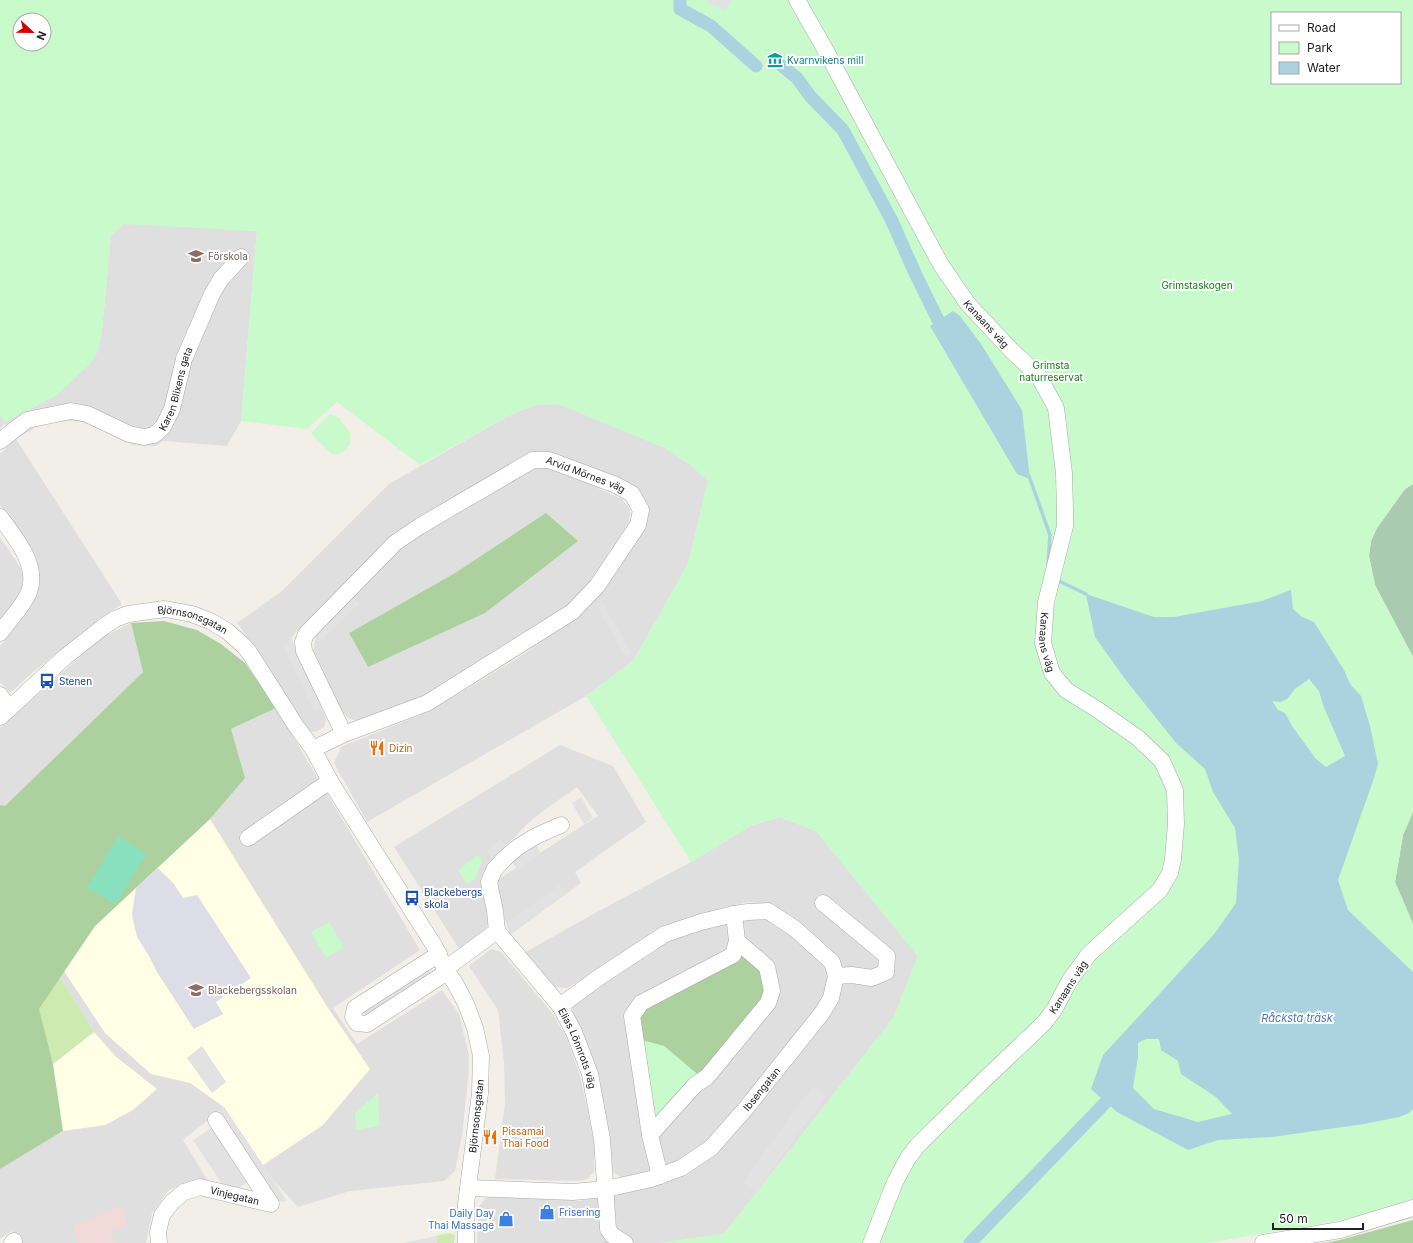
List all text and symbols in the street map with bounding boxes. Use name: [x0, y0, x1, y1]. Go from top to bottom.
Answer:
north arrow: [12, 12, 52, 52]
legend: [1271, 12, 1401, 84]
text: Road: [1307, 20, 1336, 35]
text: N: [33, 29, 49, 42]
text: Park: [1307, 40, 1333, 55]
museum icon: Kvarnvikens mill: [766, 51, 784, 69]
place label: Kvarnvikens mill: [787, 54, 863, 66]
text: Water: [1307, 60, 1341, 75]
school or university icon: Förskola: [187, 247, 205, 265]
place label: Förskola: [208, 250, 248, 262]
park label: Grimstaskogen: [1161, 279, 1233, 291]
street label: Kanaans väg: [961, 298, 1012, 350]
street label: Karen Blixens gata: [156, 345, 195, 433]
park label: Grimsta naturreservat: [1019, 359, 1084, 383]
street label: Arvid Mörnes väg: [545, 453, 628, 495]
street label: Björnsonsgatan: [157, 603, 230, 636]
street label: Kanaans väg: [1037, 612, 1057, 674]
bus stop icon: Stenen: [38, 672, 56, 690]
place label: Stenen: [59, 675, 92, 687]
restaurant icon: Dizin: [368, 739, 386, 757]
place label: Dizin: [389, 742, 413, 754]
place label: Blackebergs skola: [424, 886, 482, 910]
bus stop icon: Blackebergs skola: [403, 889, 421, 907]
street label: Kanaans väg: [1046, 958, 1090, 1016]
school or university icon: Blackebergsskolan: [187, 981, 205, 999]
place label: Blackebergsskolan: [208, 984, 297, 996]
street label: Elias Lönnrots väg: [556, 1006, 599, 1090]
water label: Råcksta träsk: [1261, 1011, 1334, 1025]
street label: Ibsengatan: [740, 1065, 783, 1113]
street label: Björnsonsgatan: [466, 1079, 486, 1153]
place label: Pissamai Thai Food: [502, 1125, 549, 1149]
restaurant icon: Pissamai Thai Food: [481, 1128, 499, 1146]
street label: Vinjegatan: [209, 1184, 261, 1207]
shop icon: Frisering: [538, 1203, 556, 1221]
scale bar: [1273, 1205, 1363, 1231]
place label: Frisering: [559, 1206, 600, 1218]
place label: Daily Day Thai Massage: [428, 1207, 494, 1231]
shop icon: Daily Day Thai Massage: [497, 1210, 515, 1228]
text: 50 m: [1279, 1211, 1308, 1226]

